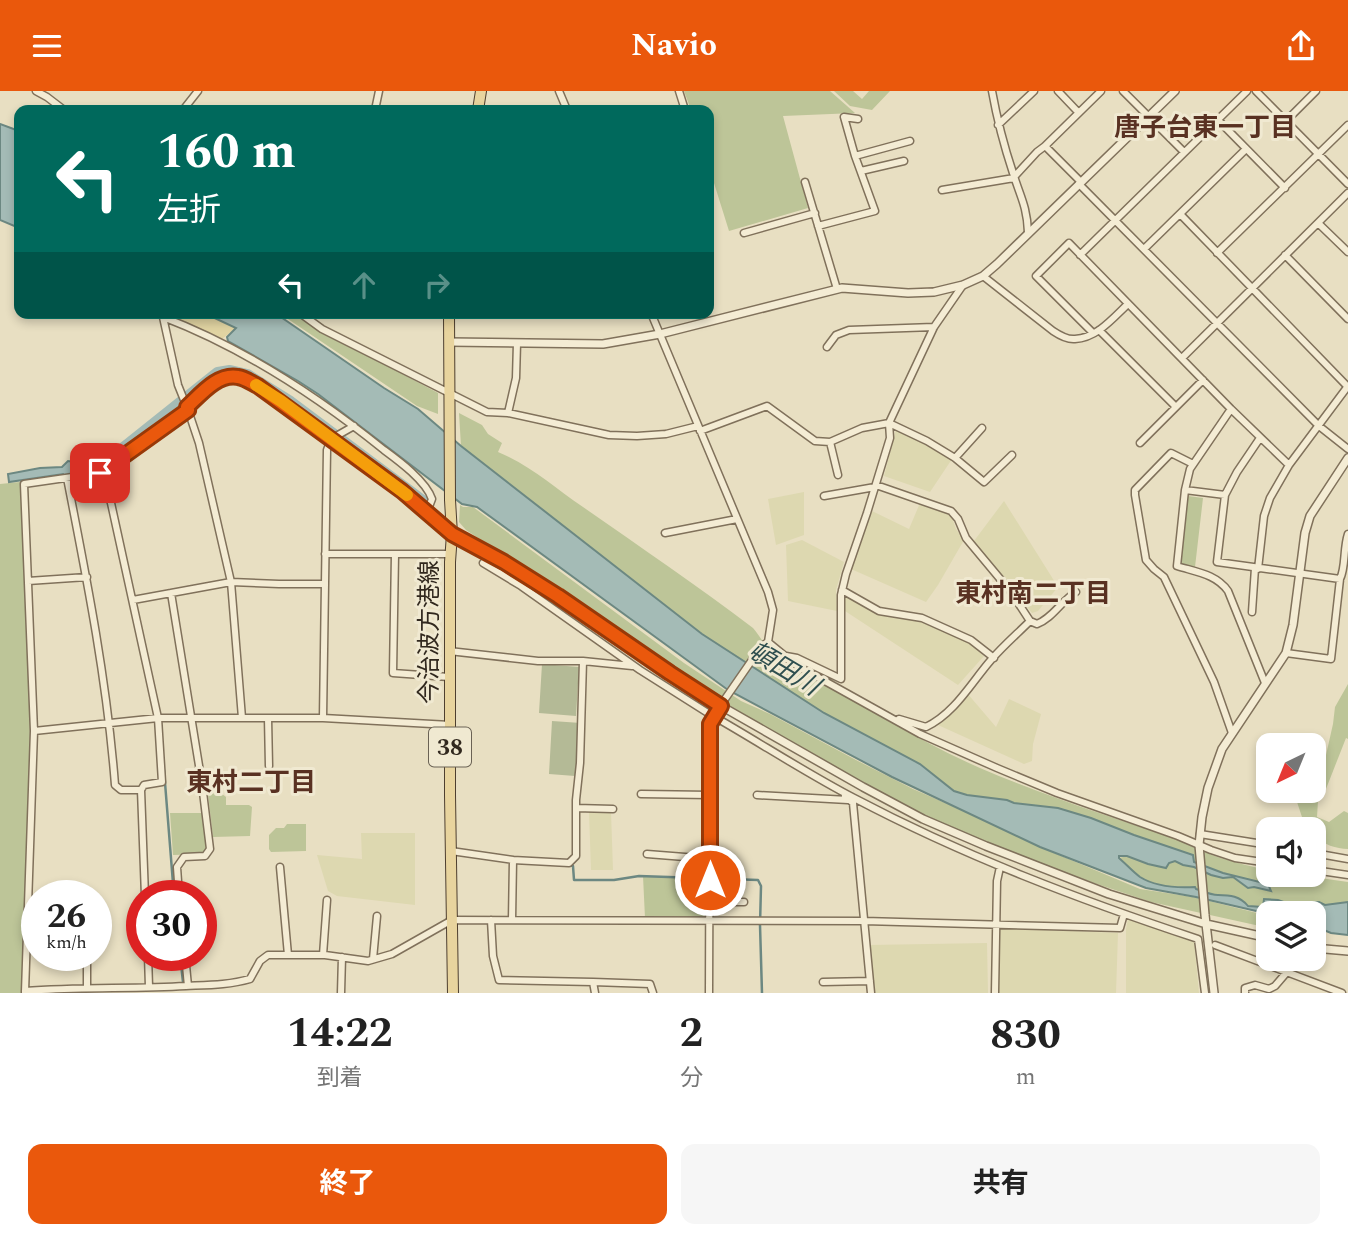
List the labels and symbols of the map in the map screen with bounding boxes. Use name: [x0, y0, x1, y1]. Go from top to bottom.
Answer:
district label: 唐子台東一丁目: [1114, 108, 1296, 148]
pin: [70, 443, 130, 503]
street label: 今治波方港線: [412, 560, 448, 704]
district label: 東村南二丁目: [955, 574, 1111, 614]
water label: 頓田川: [740, 632, 830, 708]
road number: 38: [429, 727, 471, 767]
north arrow: [1256, 733, 1326, 803]
district label: 東村二丁目: [186, 763, 316, 803]
position arrow: [673, 843, 747, 917]
speed limit sign: 30: [126, 880, 217, 971]

